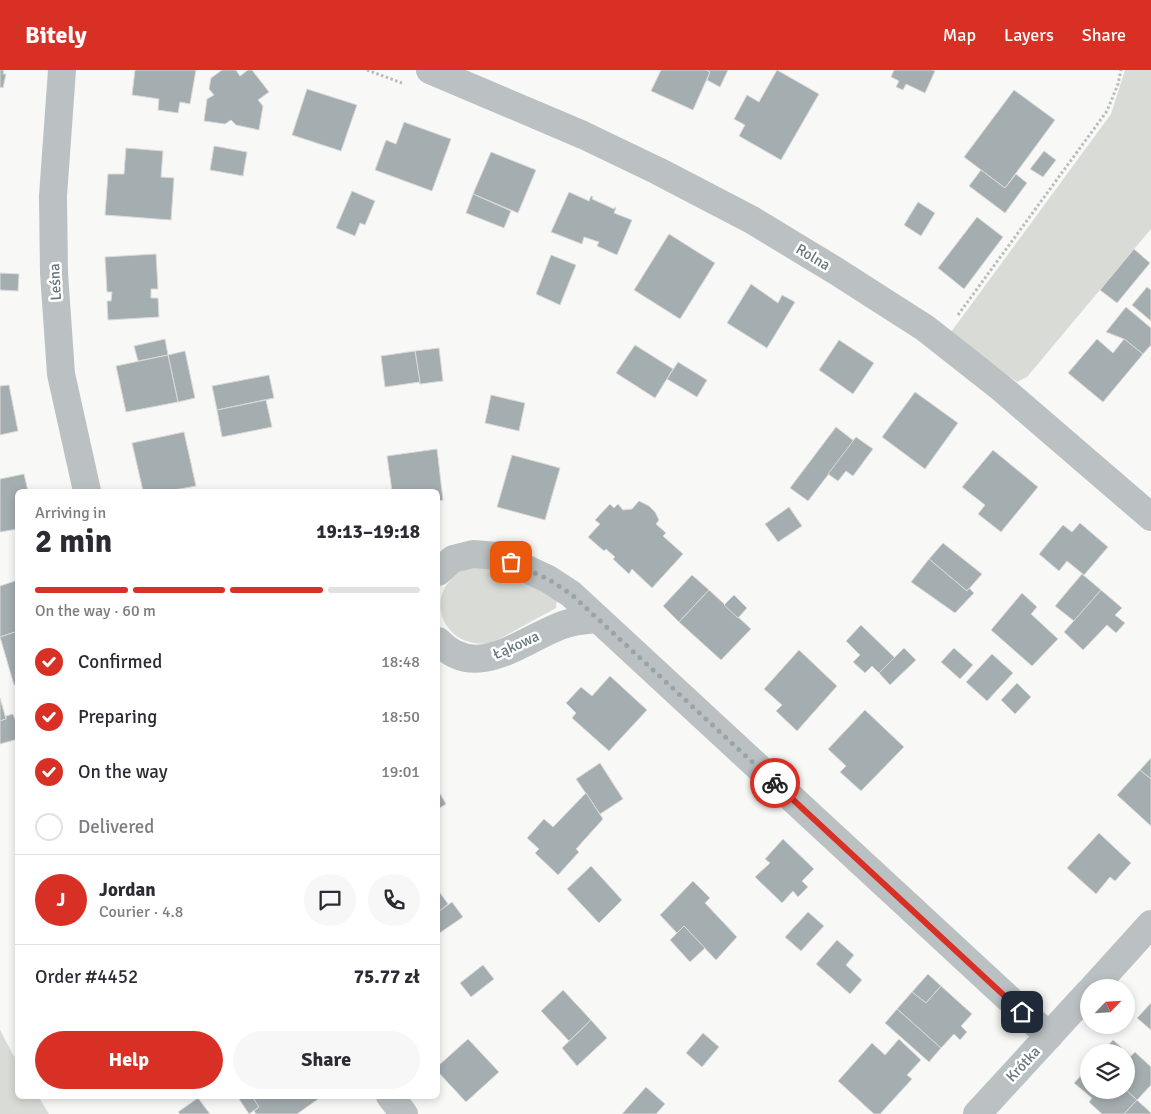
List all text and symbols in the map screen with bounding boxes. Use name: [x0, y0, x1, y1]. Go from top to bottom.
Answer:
text: Bitely: [25, 20, 87, 50]
text: Map: [943, 24, 976, 46]
text: Layers: [1004, 24, 1054, 46]
text: Share: [1082, 24, 1126, 46]
street label: Rolna: [793, 240, 833, 274]
street label: Leśna: [45, 263, 65, 301]
text: Arriving in: [35, 503, 106, 523]
text: 19:13–19:18: [316, 520, 420, 544]
text: 2 min: [35, 522, 112, 561]
pin: [490, 541, 532, 583]
icon: bag: [497, 548, 525, 576]
text: On the way · 60 m: [35, 601, 156, 621]
street label: Łąkowa: [490, 627, 542, 663]
icon: check: [35, 648, 63, 676]
text: Confirmed: [78, 650, 162, 674]
text: 18:48: [381, 652, 420, 672]
icon: check: [35, 703, 63, 731]
text: Preparing: [78, 705, 157, 729]
text: 18:50: [381, 707, 420, 727]
icon: check: [35, 758, 63, 786]
courier: [750, 758, 800, 808]
text: On the way: [78, 760, 168, 784]
text: 19:01: [381, 762, 420, 782]
icon: bike: [761, 769, 789, 797]
text: Delivered: [78, 815, 154, 839]
button: chat: [304, 874, 356, 926]
button: phone: [368, 874, 420, 926]
text: Jordan: [99, 878, 156, 902]
text: J: [57, 888, 65, 912]
text: Courier · 4.8: [99, 902, 183, 922]
text: Order #4452: [35, 965, 138, 989]
text: 75.77 zł: [354, 965, 420, 989]
north arrow: [1080, 979, 1135, 1034]
map controls: [1080, 979, 1135, 1099]
pin: [1001, 991, 1043, 1033]
icon: home: [1008, 998, 1036, 1026]
button: Help: [35, 1031, 223, 1089]
button: Share: [233, 1031, 420, 1089]
street label: Krótka: [1002, 1042, 1044, 1086]
button: layers: [1080, 1044, 1135, 1099]

